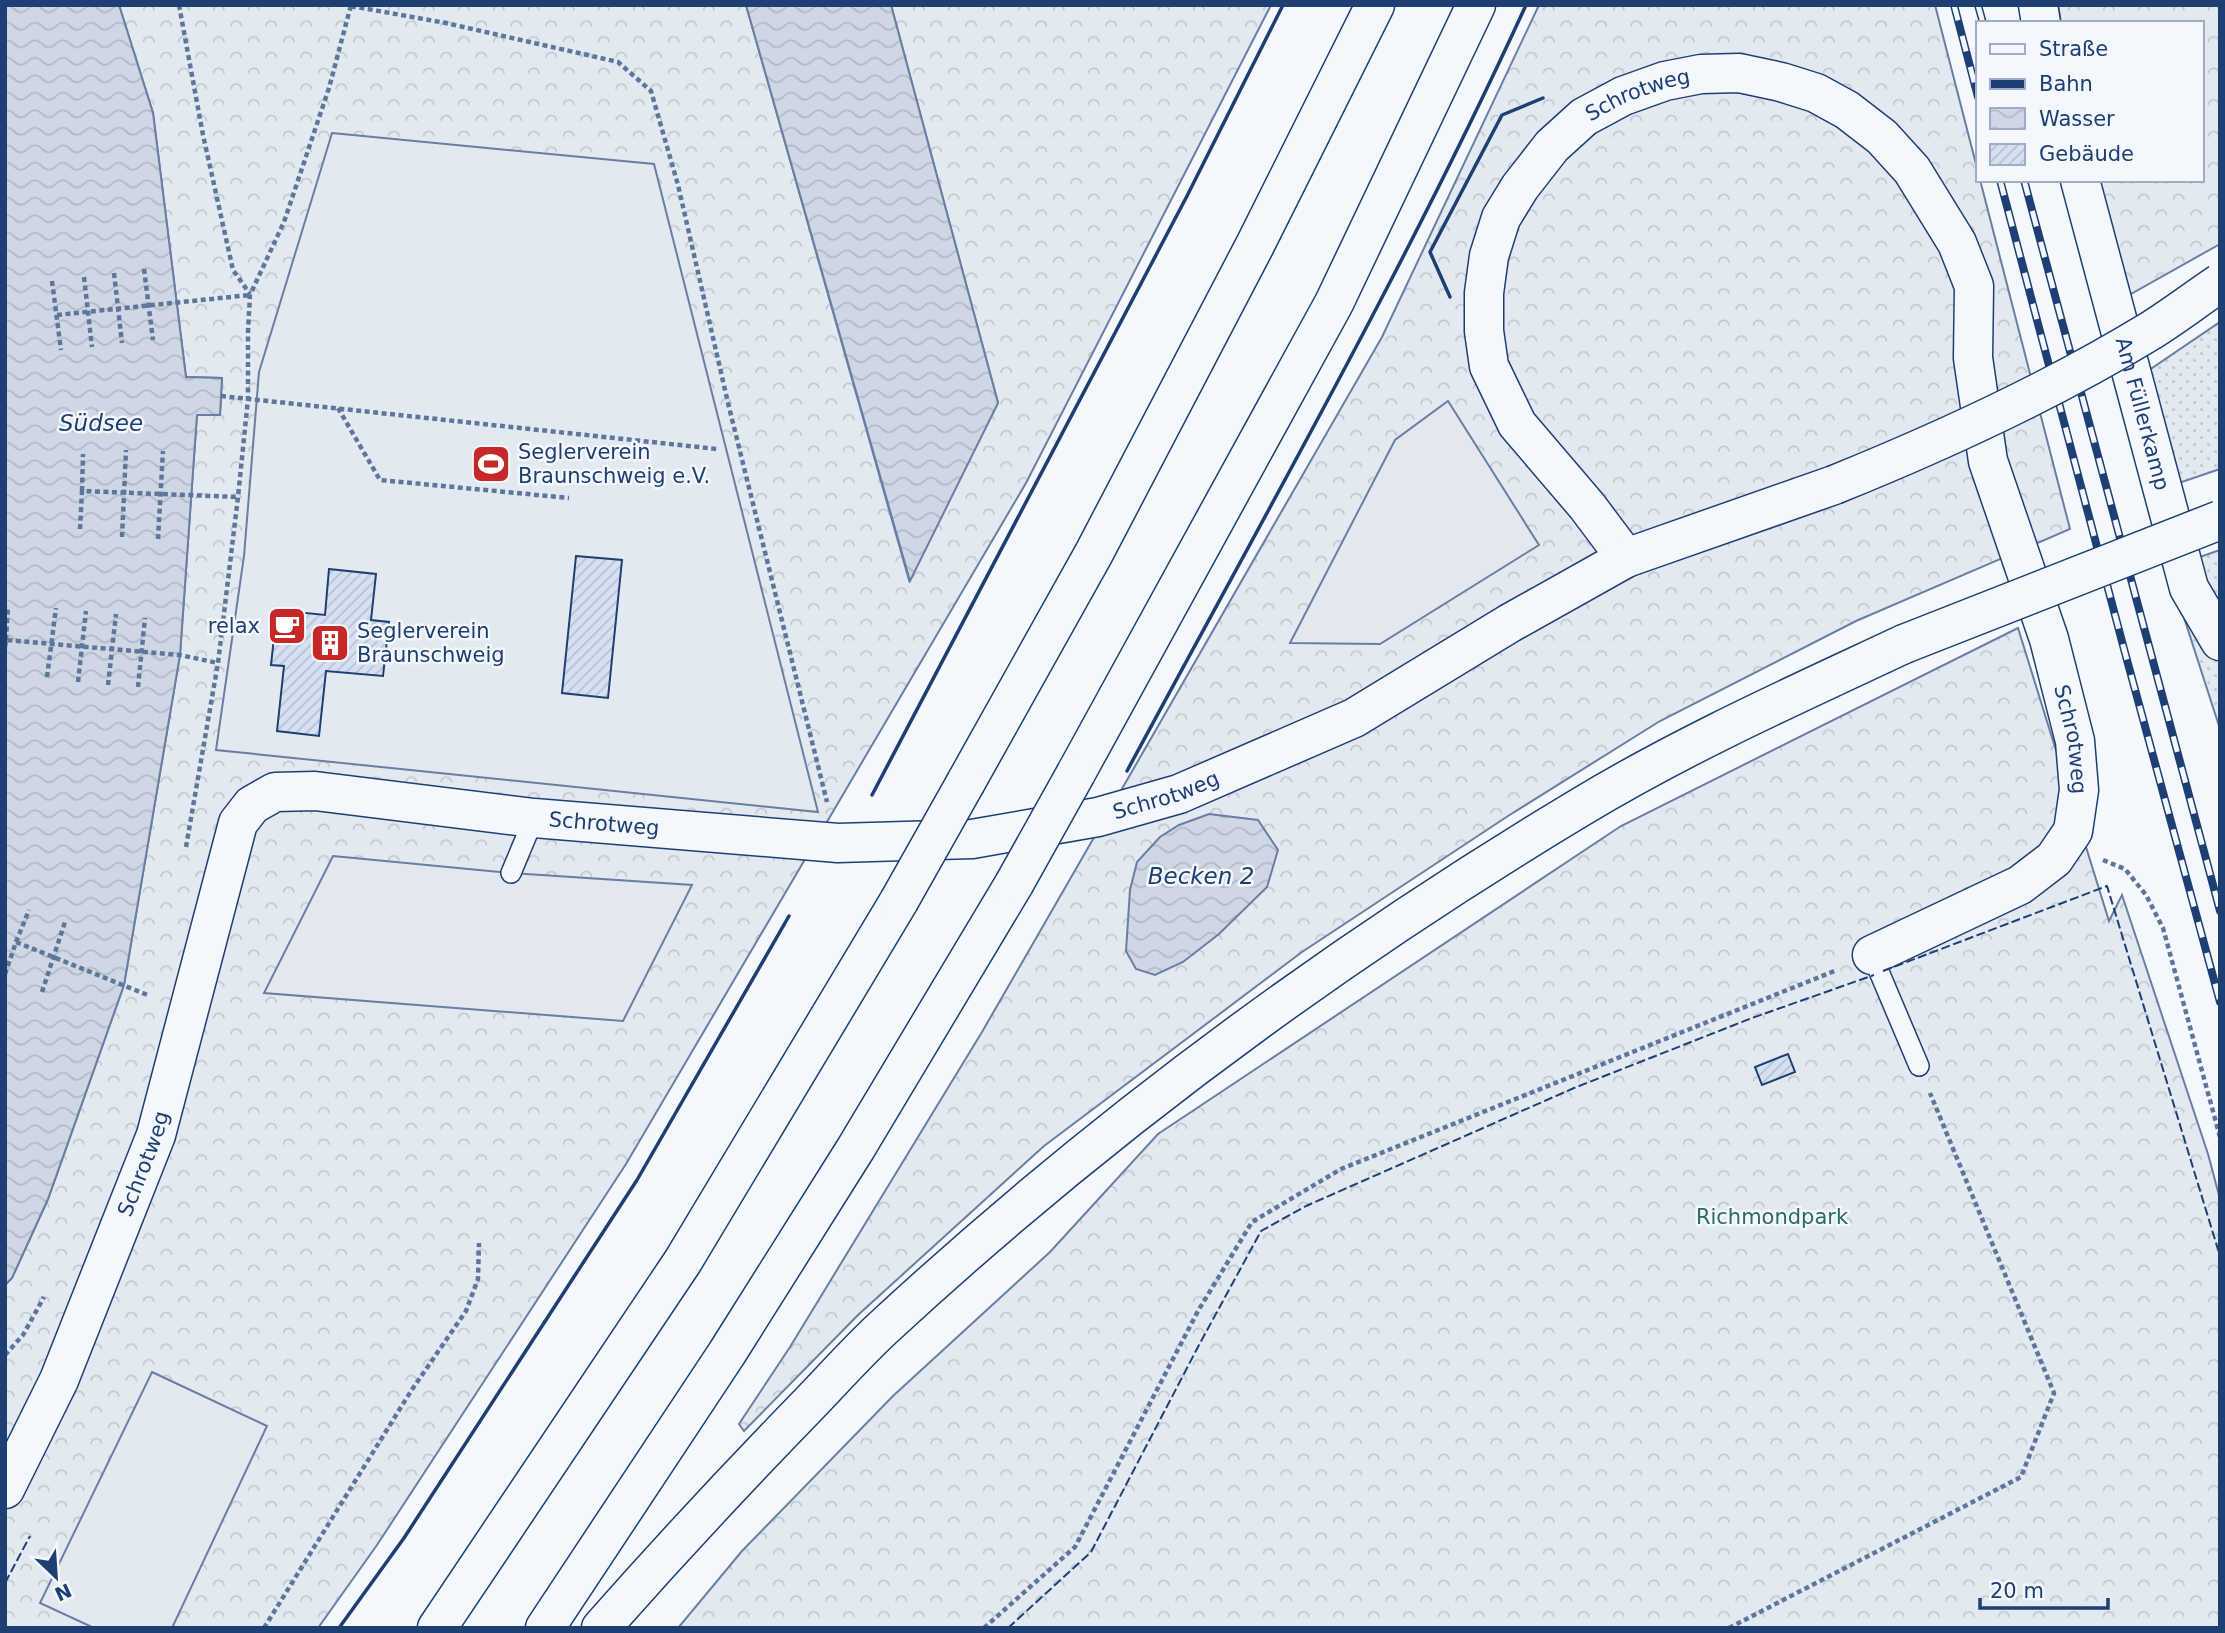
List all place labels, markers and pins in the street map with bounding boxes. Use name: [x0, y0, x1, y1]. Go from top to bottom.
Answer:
place label: Seglerverein Braunschweig e.V.: [518, 440, 710, 488]
sports icon: Seglerverein Braunschweig e.V.: [470, 443, 512, 485]
cafe icon: relax: [266, 605, 308, 647]
place label: relax: [208, 614, 260, 638]
place label: Seglerverein Braunschweig: [357, 619, 505, 667]
building icon: Seglerverein Braunschweig: [309, 622, 351, 664]

